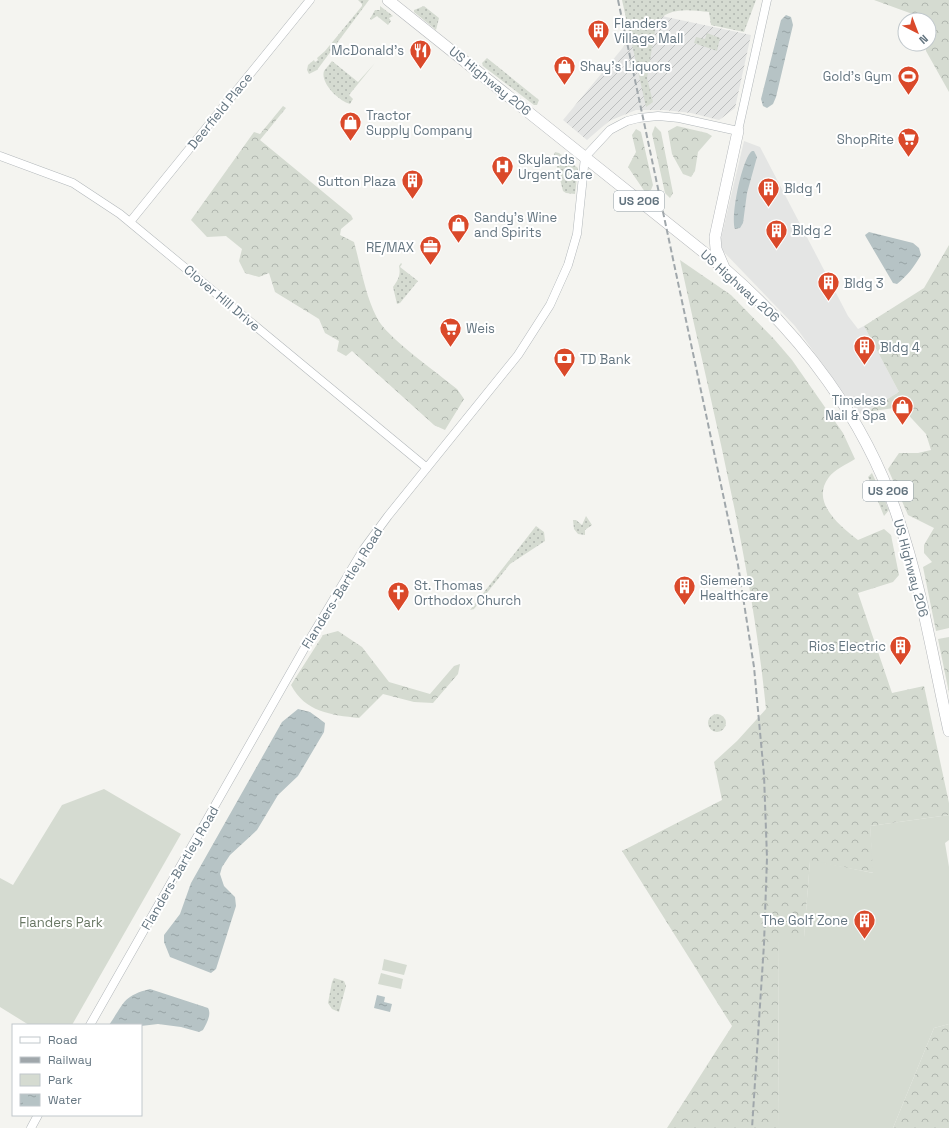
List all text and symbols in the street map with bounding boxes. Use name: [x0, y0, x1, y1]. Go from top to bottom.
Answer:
north arrow: [897, 12, 937, 52]
place label: Flanders Village Mall: [614, 15, 683, 47]
building icon: Flanders Village Mall: [586, 17, 612, 50]
text: N: [916, 32, 931, 47]
restaurant icon: McDonald's: [407, 37, 433, 70]
place label: McDonald's: [331, 42, 404, 59]
street label: US Highway 206: [445, 43, 535, 119]
shop icon: Shay's Liquors: [551, 53, 577, 86]
place label: Shay's Liquors: [580, 58, 671, 75]
sports icon: Gold's Gym: [895, 63, 921, 96]
place label: Gold's Gym: [823, 68, 892, 85]
street label: Deerfield Place: [184, 69, 256, 153]
place label: Tractor Supply Company: [366, 107, 472, 139]
shop icon: Tractor Supply Company: [337, 109, 363, 142]
supermarket icon: ShopRite: [896, 126, 922, 159]
place label: ShopRite: [837, 131, 894, 148]
place label: Skylands Urgent Care: [518, 151, 593, 183]
hospital icon: Skylands Urgent Care: [490, 153, 516, 186]
building icon: Sutton Plaza: [399, 168, 425, 201]
place label: Sutton Plaza: [318, 173, 397, 190]
building icon: Bldg 1: [755, 175, 781, 208]
place label: Bldg 1: [784, 180, 821, 197]
road number: US 206: [614, 191, 664, 211]
place label: Sandy's Wine and Spirits: [474, 209, 557, 241]
shop icon: Sandy's Wine and Spirits: [445, 211, 471, 244]
building icon: Bldg 2: [763, 217, 789, 250]
place label: Bldg 2: [792, 222, 832, 239]
office icon: RE/MAX: [417, 234, 443, 267]
place label: RE/MAX: [366, 239, 414, 256]
street label: US Highway 206: [697, 246, 783, 326]
street label: Clover Hill Drive: [180, 261, 264, 335]
building icon: Bldg 3: [816, 270, 842, 303]
place label: Bldg 3: [844, 275, 884, 292]
supermarket icon: Weis: [438, 315, 464, 348]
place label: Weis: [466, 320, 495, 337]
building icon: Bldg 4: [852, 334, 878, 367]
place label: Bldg 4: [880, 339, 920, 356]
bank icon: TD Bank: [551, 346, 577, 379]
place label: TD Bank: [580, 351, 631, 368]
place label: Timeless Nail & Spa: [825, 392, 887, 424]
shop icon: Timeless Nail & Spa: [889, 394, 915, 427]
road number: US 206: [863, 481, 913, 501]
street label: US Highway 206: [890, 517, 932, 619]
street label: Flanders-Bartley Road: [298, 524, 386, 652]
place label: Siemens Healthcare: [700, 572, 768, 604]
building icon: Siemens Healthcare: [671, 574, 697, 607]
place label: St. Thomas Orthodox Church: [414, 577, 521, 609]
church icon: St. Thomas Orthodox Church: [385, 579, 411, 612]
building icon: Rios Electric: [888, 633, 914, 666]
place label: Rios Electric: [809, 638, 886, 655]
street label: Flanders-Bartley Road: [138, 803, 222, 933]
building icon: The Golf Zone: [851, 907, 877, 940]
place label: The Golf Zone: [761, 912, 848, 929]
park label: Flanders Park: [19, 914, 103, 931]
legend: [12, 1024, 142, 1116]
text: Road: [48, 1032, 77, 1048]
text: Railway: [48, 1052, 92, 1068]
text: Park: [48, 1072, 73, 1088]
text: Water: [48, 1092, 82, 1108]

